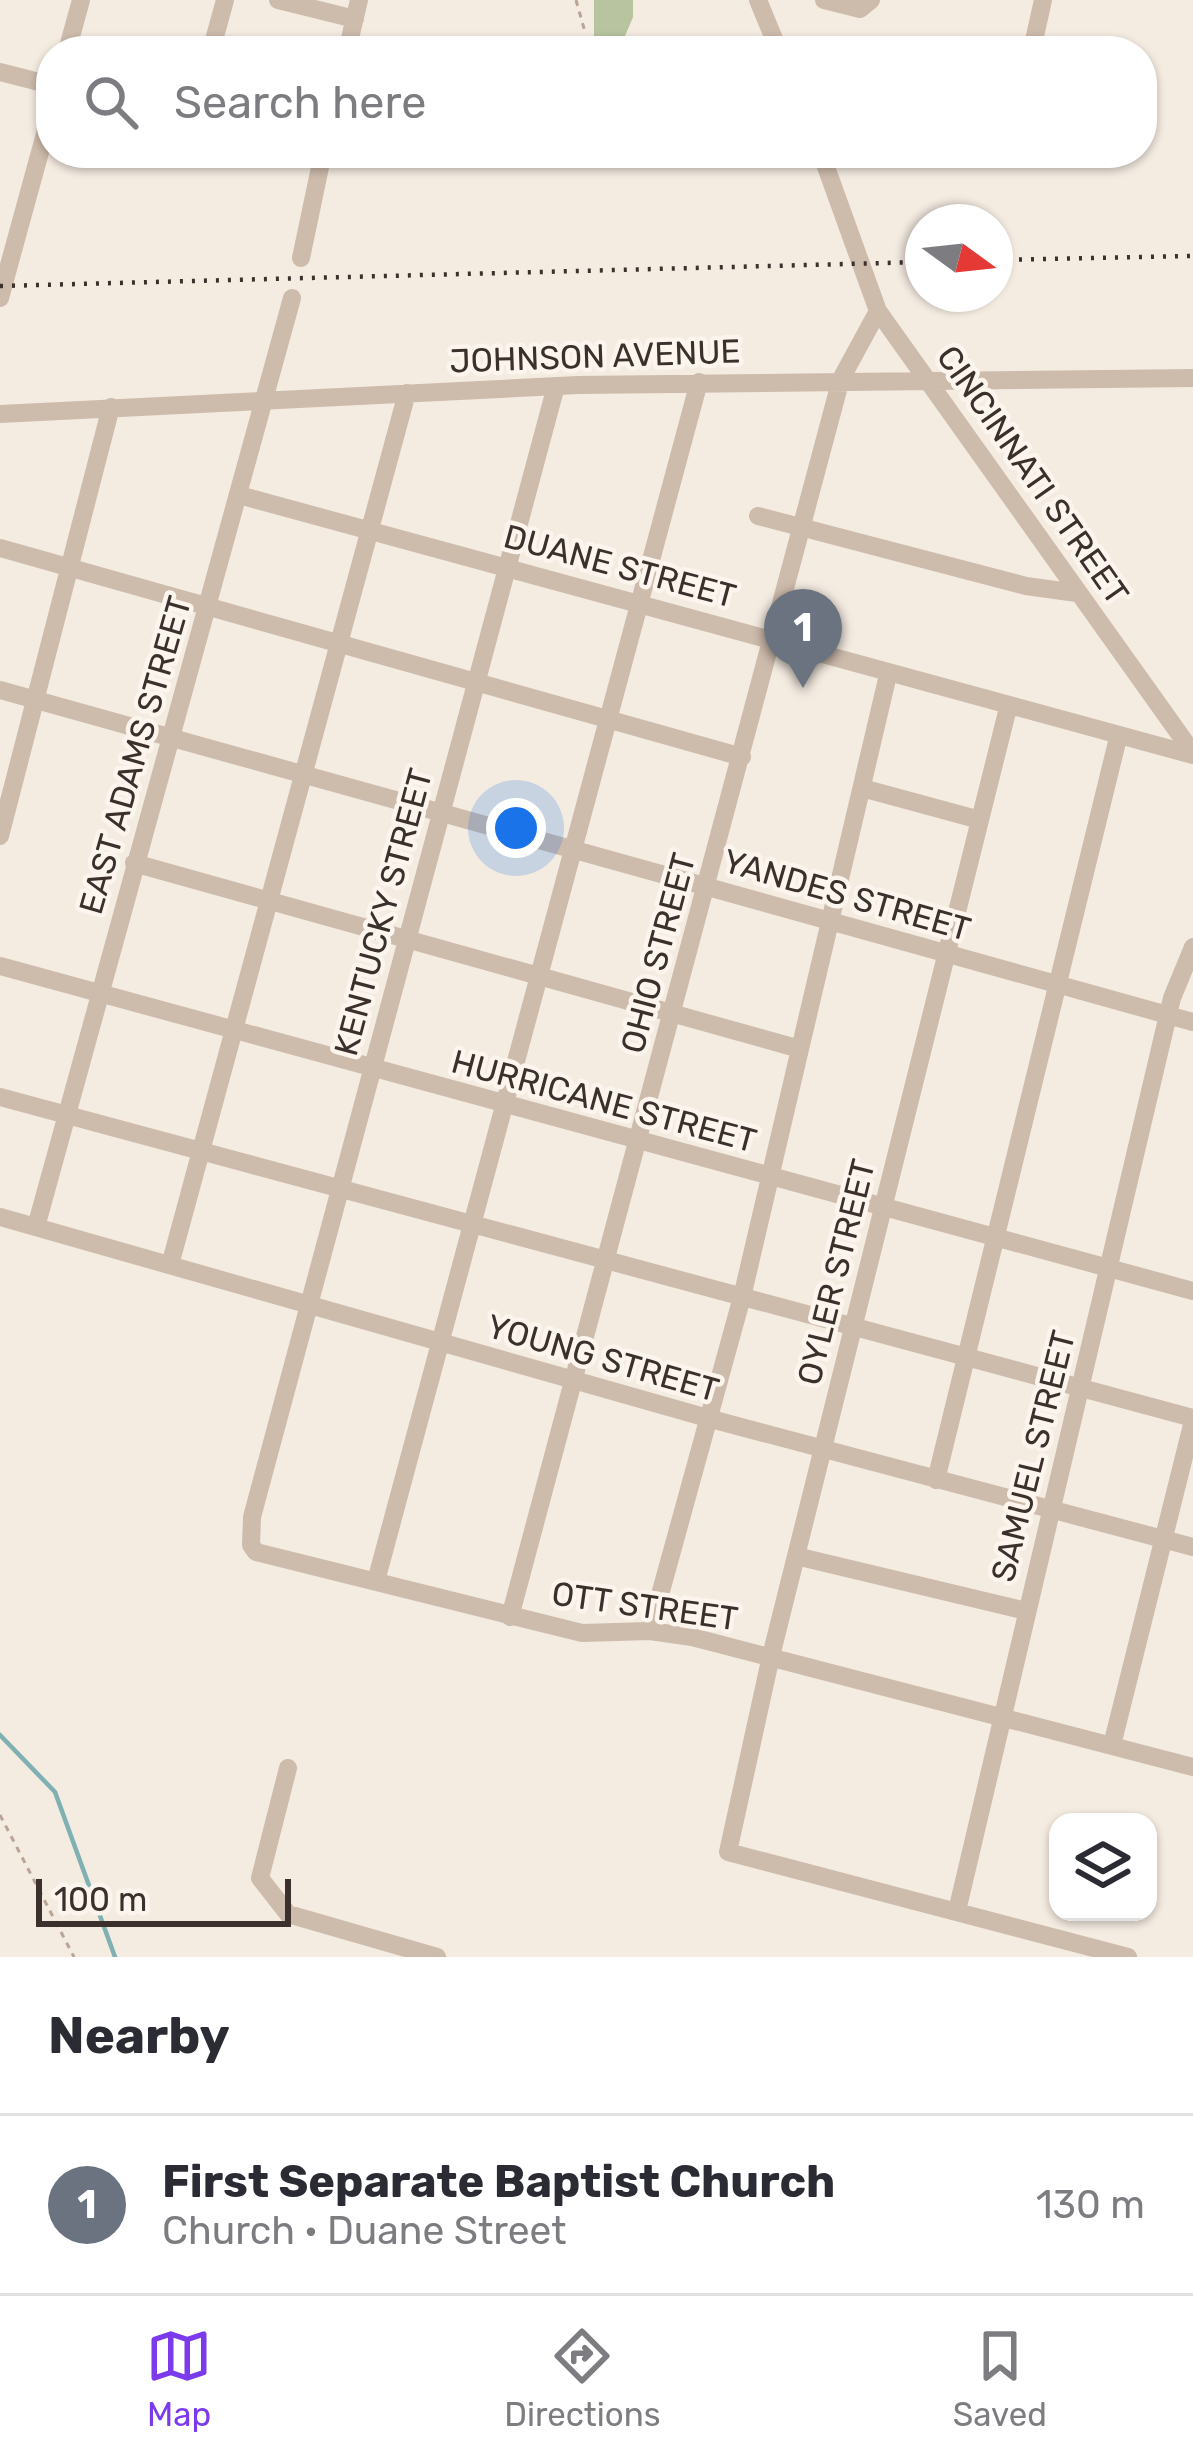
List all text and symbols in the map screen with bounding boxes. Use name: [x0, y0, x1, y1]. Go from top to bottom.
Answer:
search box: [36, 36, 1157, 168]
icon: search: [78, 69, 144, 135]
text: Search here: [174, 76, 426, 129]
north arrow: [905, 204, 1013, 312]
street label: JOHNSON AVENUE: [449, 331, 741, 381]
street label: CINCINNATI STREET: [929, 338, 1137, 612]
street label: DUANE STREET: [500, 516, 740, 616]
pin: 1: [764, 589, 842, 688]
street label: EAST ADAMS STREET: [71, 591, 199, 919]
street label: KENTUCKY STREET: [326, 764, 440, 1060]
your location: [486, 798, 546, 858]
street label: YANDES STREET: [719, 841, 975, 949]
street label: OHIO STREET: [613, 849, 703, 1057]
street label: HURRICANE STREET: [447, 1042, 761, 1160]
street label: OYLER STREET: [789, 1155, 883, 1389]
street label: YOUNG STREET: [483, 1306, 723, 1410]
street label: SAMUEL STREET: [983, 1326, 1083, 1586]
street label: OTT STREET: [549, 1574, 741, 1638]
map controls: [1049, 1813, 1157, 1921]
button: layers: [1049, 1813, 1157, 1921]
scale bar: [36, 1873, 291, 1926]
text: 100 m: [54, 1880, 147, 1919]
text: Nearby: [48, 2005, 230, 2066]
text: First Separate Baptist Church: [162, 2155, 835, 2208]
text: 1: [77, 2182, 97, 2228]
text: 130 m: [1036, 2182, 1145, 2228]
text: Church · Duane Street: [162, 2208, 567, 2254]
tab: Map: [146, 2323, 212, 2434]
tab: Directions: [504, 2323, 661, 2434]
tab: Saved: [953, 2323, 1047, 2434]

